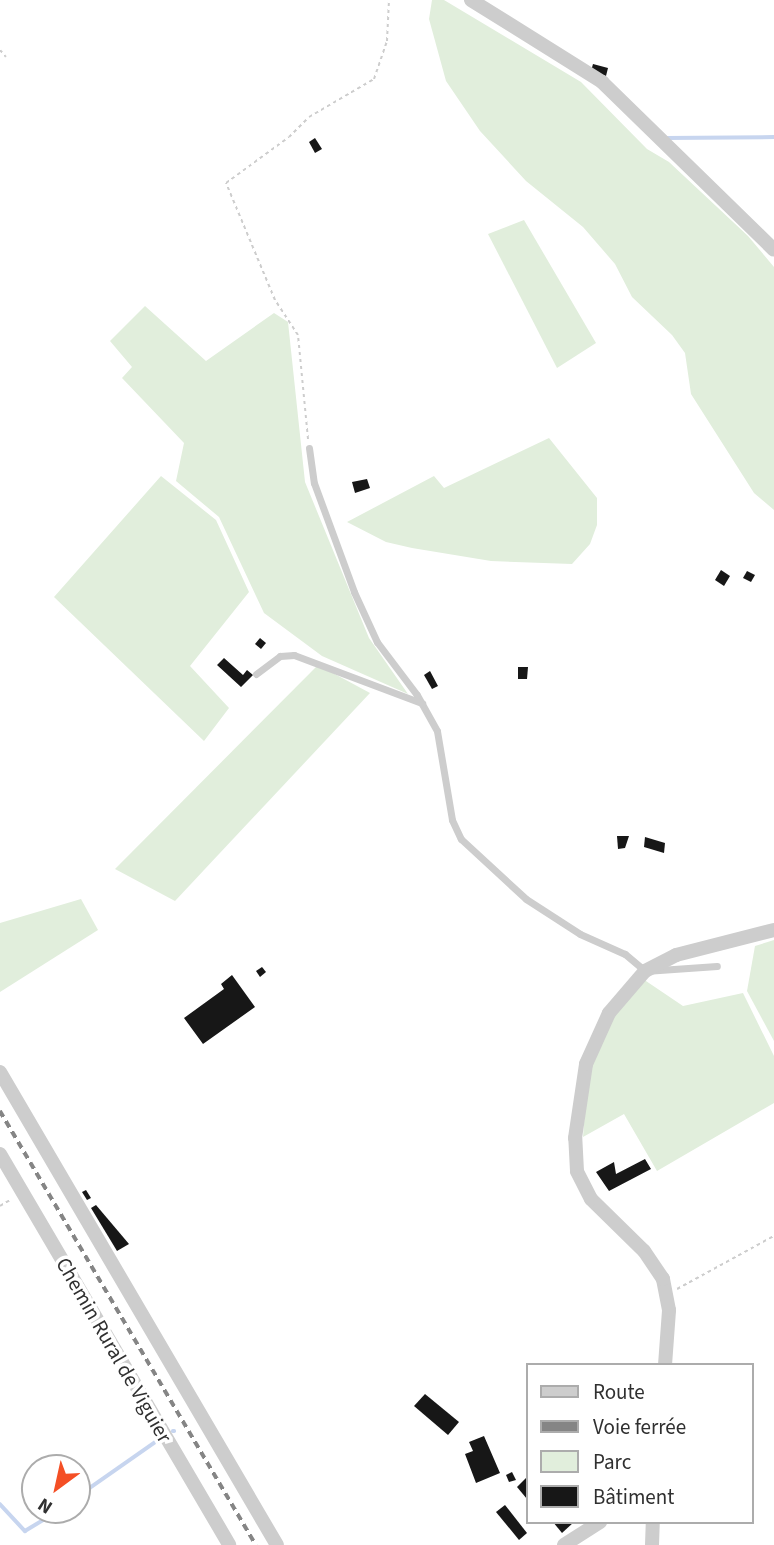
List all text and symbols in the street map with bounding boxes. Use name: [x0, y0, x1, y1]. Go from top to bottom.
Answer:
street label: Chemin Rural de Viguier: [51, 1253, 177, 1447]
legend: [526, 1363, 753, 1524]
text: Route: [593, 1377, 645, 1407]
text: Voie ferrée: [593, 1412, 686, 1442]
text: Parc: [593, 1447, 631, 1477]
north arrow: [21, 1454, 91, 1524]
text: Bâtiment: [593, 1482, 674, 1512]
text: N: [33, 1491, 58, 1520]

